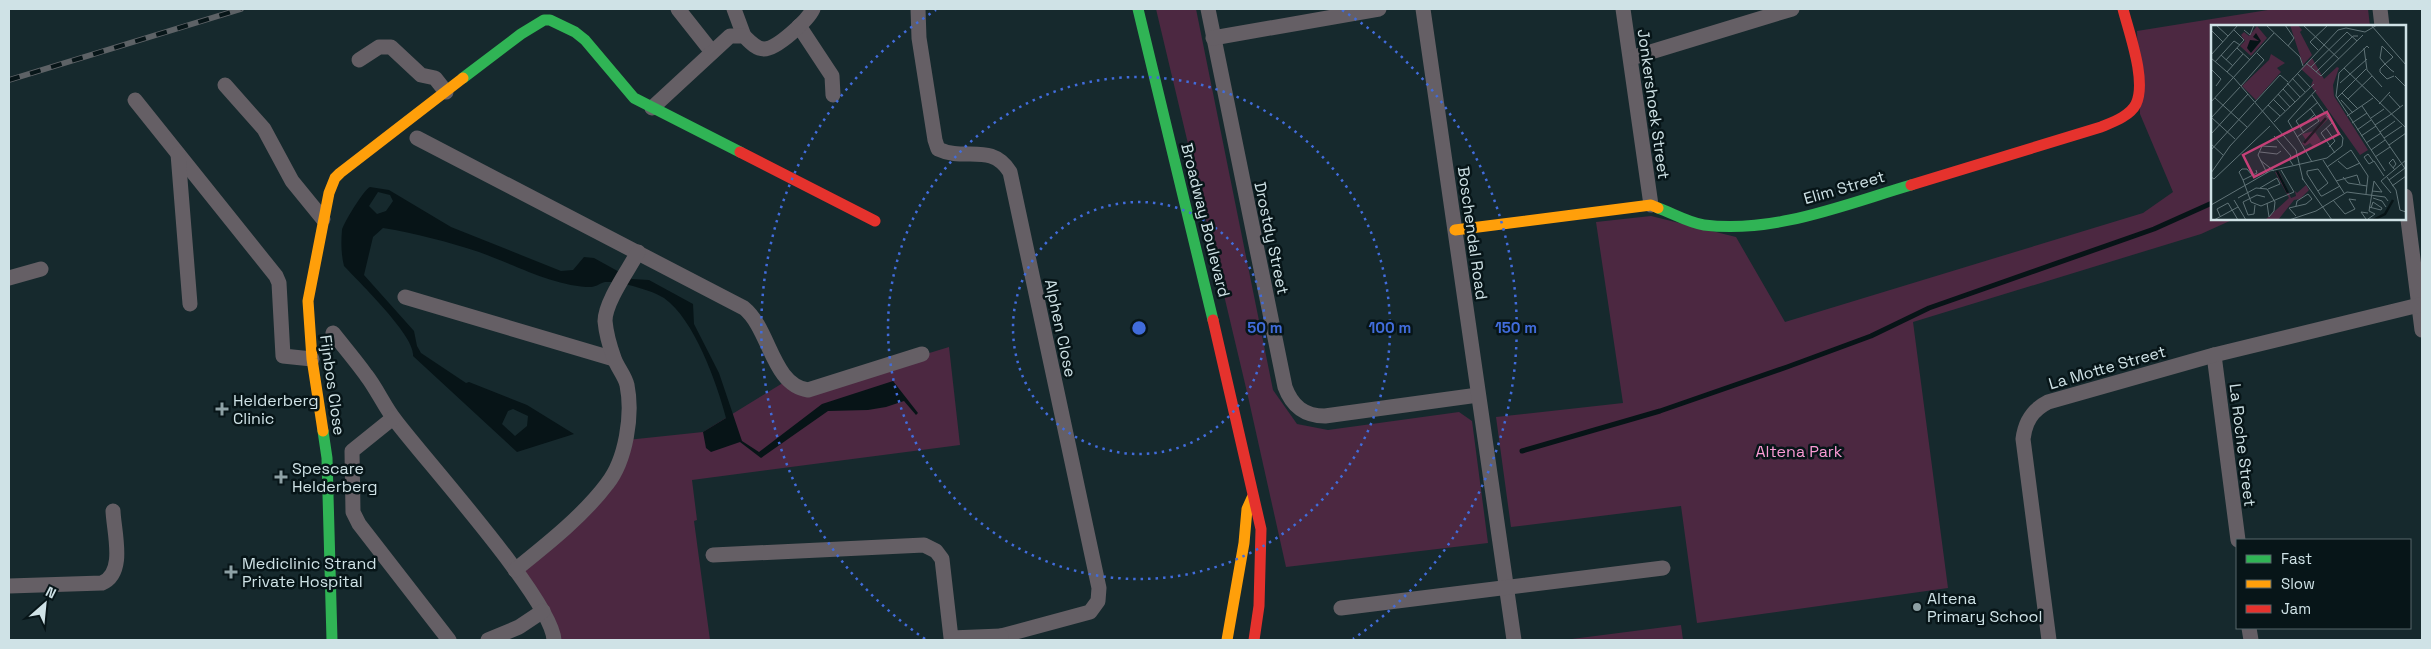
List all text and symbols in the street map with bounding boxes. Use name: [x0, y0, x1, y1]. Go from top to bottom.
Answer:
inset map: [2211, 25, 2406, 220]
street label: Jonkershoek Street: [1633, 28, 1674, 181]
street label: Broadway Boulevard: [1176, 141, 1235, 299]
street label: Boschendal Road: [1453, 165, 1492, 301]
street label: Elim Street: [1801, 166, 1887, 209]
street label: Drostdy Street: [1249, 180, 1294, 296]
street label: Alphen Close: [1040, 277, 1081, 379]
text: 50 m: [1247, 318, 1283, 337]
text: 100 m: [1369, 318, 1411, 337]
text: 150 m: [1495, 318, 1537, 337]
centre of rings: [1130, 319, 1148, 337]
street label: Fijnbos Close: [315, 334, 350, 437]
street label: La Motte Street: [2046, 341, 2168, 394]
street label: La Roche Street: [2225, 382, 2260, 508]
place label: Helderberg Clinic: [233, 390, 319, 429]
marker: Helderberg Clinic: [215, 402, 229, 416]
park label: Altena Park: [1756, 441, 1843, 462]
place label: Spescare Helderberg: [292, 458, 378, 497]
marker: Spescare Helderberg: [274, 470, 288, 484]
legend: [2236, 539, 2411, 629]
text: Fast: [2281, 549, 2312, 568]
place label: Mediclinic Strand Private Hospital: [242, 553, 377, 592]
marker: Mediclinic Strand Private Hospital: [224, 565, 238, 579]
text: Slow: [2281, 574, 2315, 593]
north arrow: [20, 579, 70, 629]
text: N: [43, 582, 59, 603]
place label: Altena Primary School: [1927, 588, 2042, 627]
text: Jam: [2281, 599, 2311, 618]
marker: Altena Primary School: [1911, 601, 1923, 613]

